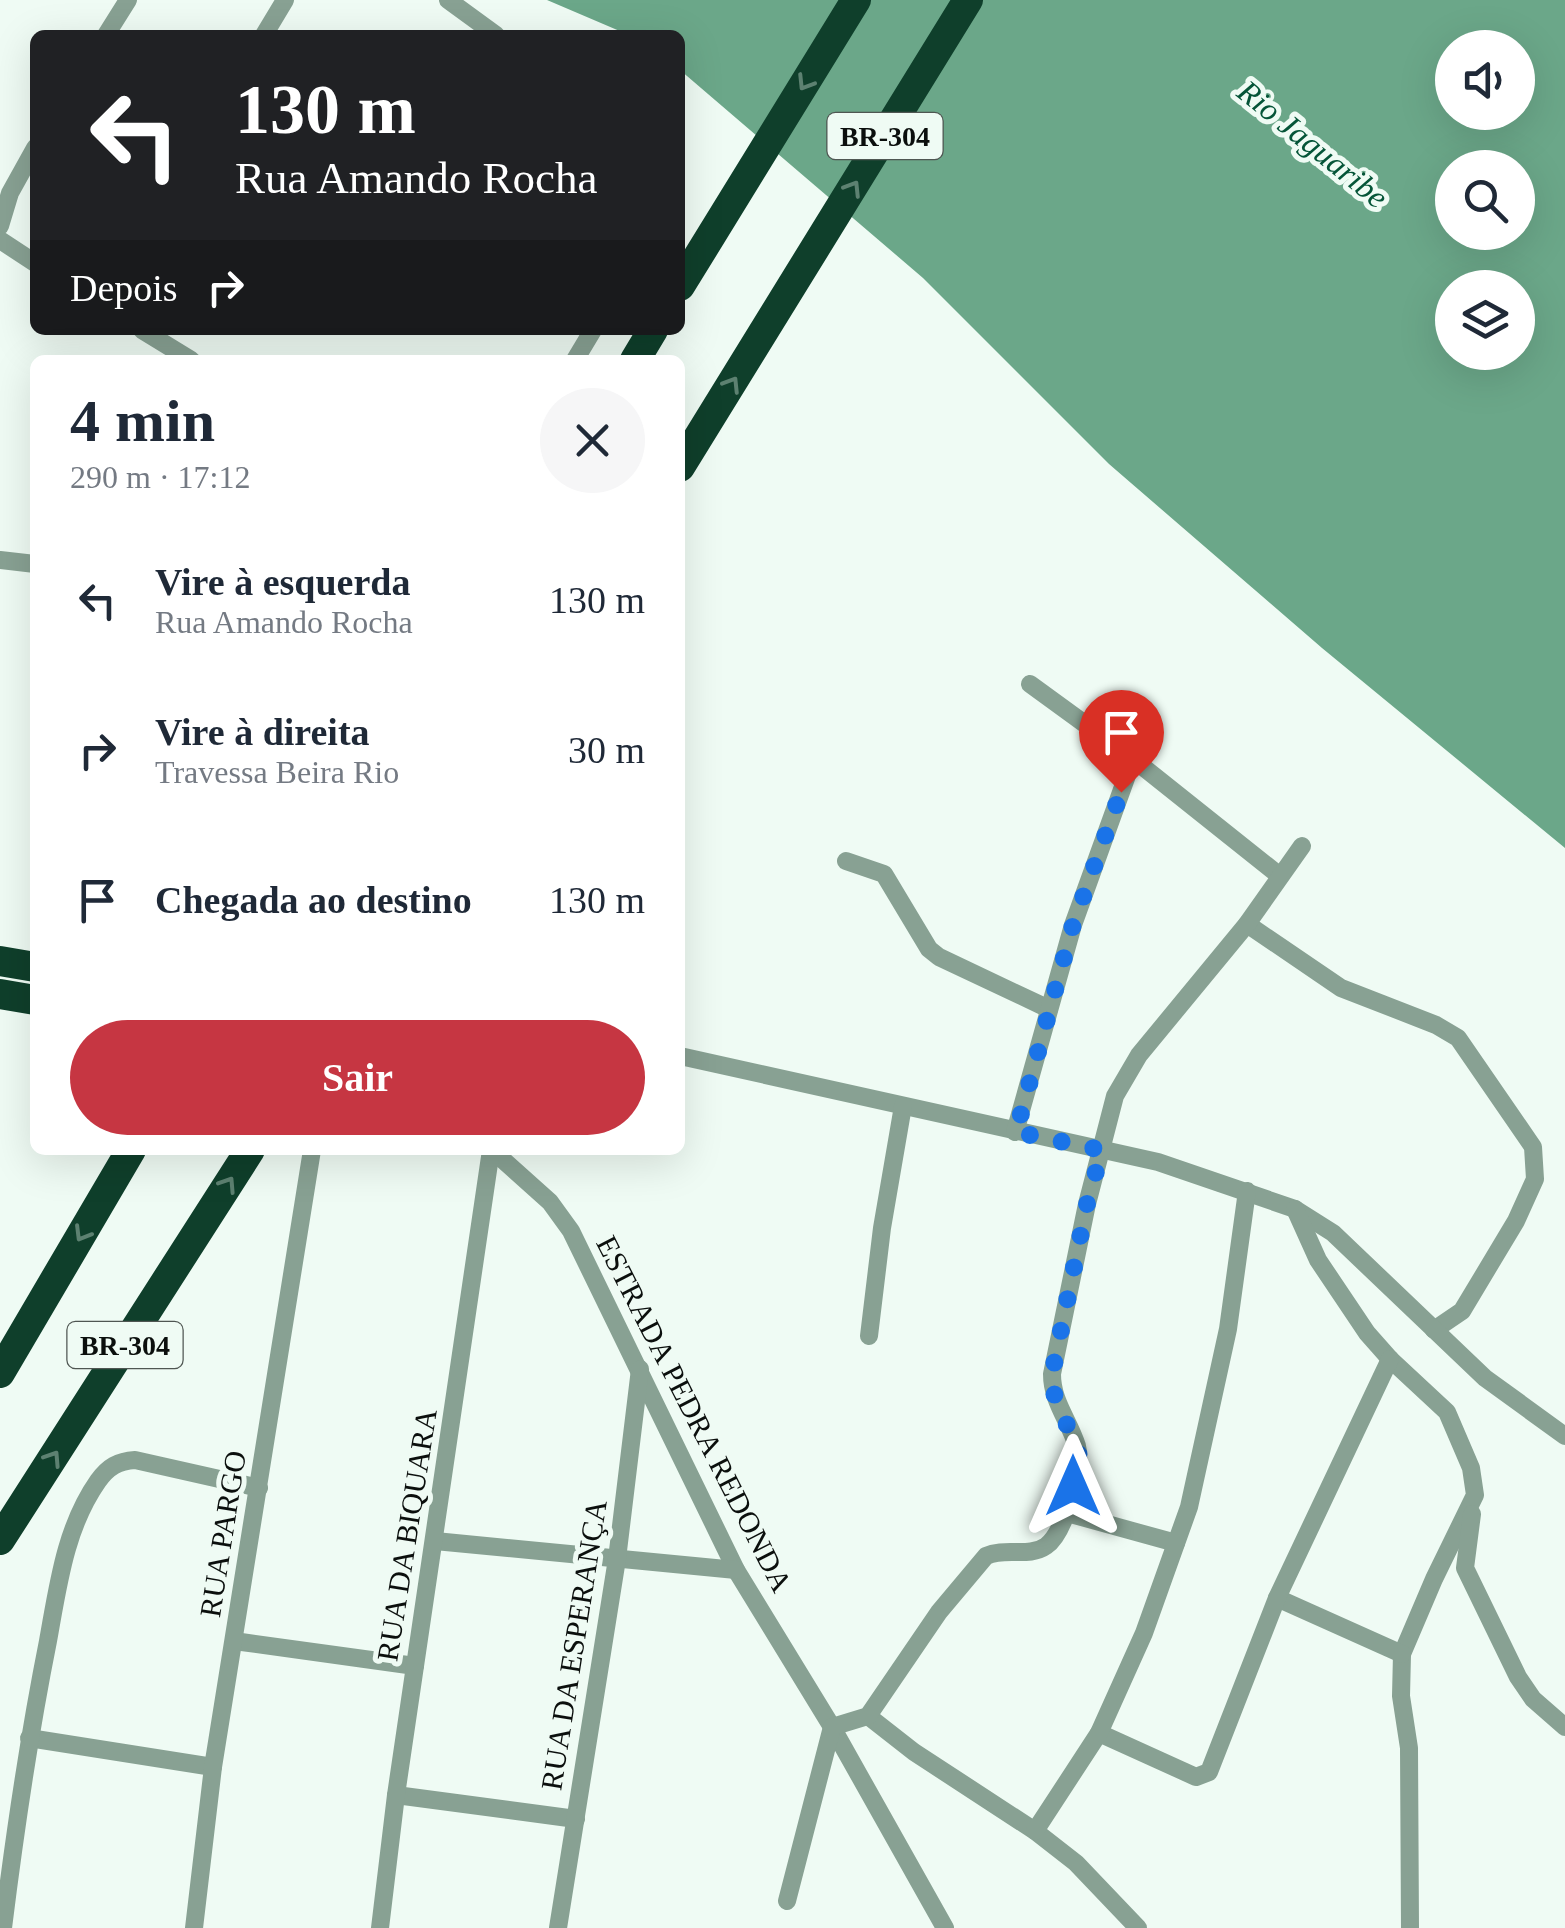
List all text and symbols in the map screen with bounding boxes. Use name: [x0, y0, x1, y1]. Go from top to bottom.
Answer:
map controls: [1435, 30, 1535, 370]
button: sound: [1435, 30, 1535, 130]
icon: left: [70, 70, 200, 200]
text: 130 m: [235, 71, 416, 148]
one-way arrow: [798, 72, 817, 90]
water label: Rio Jaguaribe: [1230, 72, 1395, 215]
road number: BR-304: [828, 113, 942, 159]
button: search: [1435, 150, 1535, 250]
text: Rua Amando Rocha: [235, 153, 597, 203]
one-way arrow: [841, 181, 860, 199]
icon: right: [198, 260, 253, 315]
text: Depois: [70, 267, 178, 309]
button: layers: [1435, 270, 1535, 370]
one-way arrow: [719, 377, 738, 395]
text: 4 min: [70, 388, 215, 454]
button: close: [540, 388, 645, 493]
text: 290 m · 17:12: [70, 459, 250, 495]
text: Vire à esquerda: [155, 561, 410, 603]
icon: left: [70, 573, 125, 628]
text: 130 m: [549, 579, 645, 621]
text: Rua Amando Rocha: [155, 604, 413, 640]
pin: [1079, 690, 1164, 793]
icon: arrive: [1094, 705, 1149, 760]
text: Vire à direita: [155, 711, 370, 753]
icon: right: [70, 723, 125, 778]
text: 30 m: [568, 729, 645, 771]
text: Travessa Beira Rio: [155, 754, 399, 790]
icon: arrive: [70, 873, 125, 928]
text: Chegada ao destino: [155, 879, 472, 921]
text: 130 m: [549, 879, 645, 921]
button: Sair: [70, 1020, 645, 1135]
one-way arrow: [215, 1177, 234, 1195]
one-way arrow: [75, 1223, 94, 1241]
street label: ESTRADA PEDRA REDONDA: [590, 1230, 799, 1598]
road number: BR-304: [68, 1322, 182, 1368]
street label: RUA DA BIQUARA: [370, 1406, 443, 1663]
position arrow: [1021, 1434, 1125, 1538]
street label: RUA PARGO: [193, 1448, 252, 1620]
one-way arrow: [40, 1451, 59, 1469]
street label: RUA DA ESPERANÇA: [534, 1497, 613, 1792]

